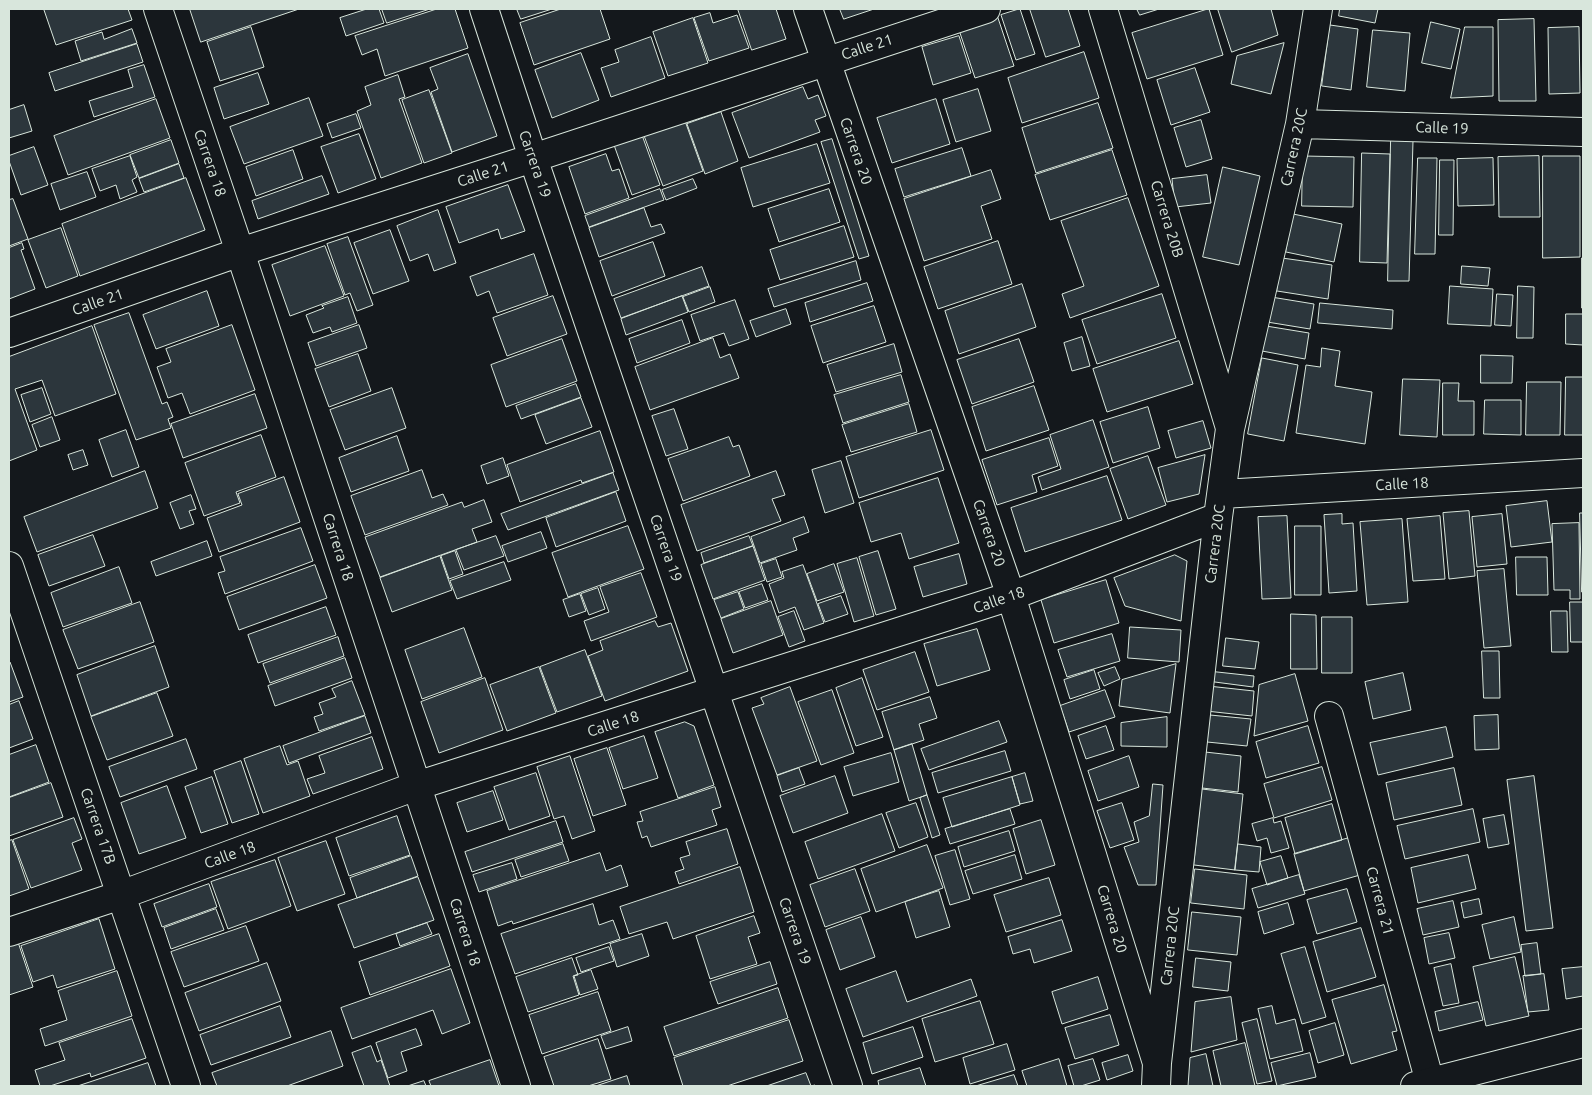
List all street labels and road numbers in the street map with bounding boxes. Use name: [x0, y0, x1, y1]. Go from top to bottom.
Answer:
street label: Calle 21: [839, 30, 895, 64]
street label: Carrera 20C: [1277, 106, 1311, 188]
street label: Carrera 20: [836, 115, 876, 187]
street label: Calle 19: [1415, 118, 1469, 138]
street label: Carrera 18: [190, 127, 230, 199]
street label: Carrera 19: [515, 128, 555, 200]
street label: Calle 21: [455, 157, 511, 191]
street label: Carrera 20B: [1147, 178, 1187, 260]
street label: Calle 21: [70, 285, 126, 319]
street label: Calle 18: [1375, 474, 1429, 494]
street label: Carrera 20: [969, 497, 1009, 569]
street label: Carrera 20C: [1201, 503, 1229, 585]
street label: Carrera 18: [319, 511, 357, 583]
street label: Carrera 19: [646, 512, 686, 584]
street label: Calle 18: [971, 583, 1027, 617]
street label: Calle 18: [585, 707, 641, 741]
street label: Carrera 17B: [76, 785, 120, 867]
street label: Calle 18: [202, 837, 258, 873]
street label: Carrera 21: [1362, 865, 1398, 937]
street label: Carrera 20: [1093, 883, 1131, 955]
street label: Carrera 19: [775, 895, 815, 967]
street label: Carrera 18: [446, 896, 484, 968]
street label: Carrera 20C: [1157, 906, 1183, 986]

